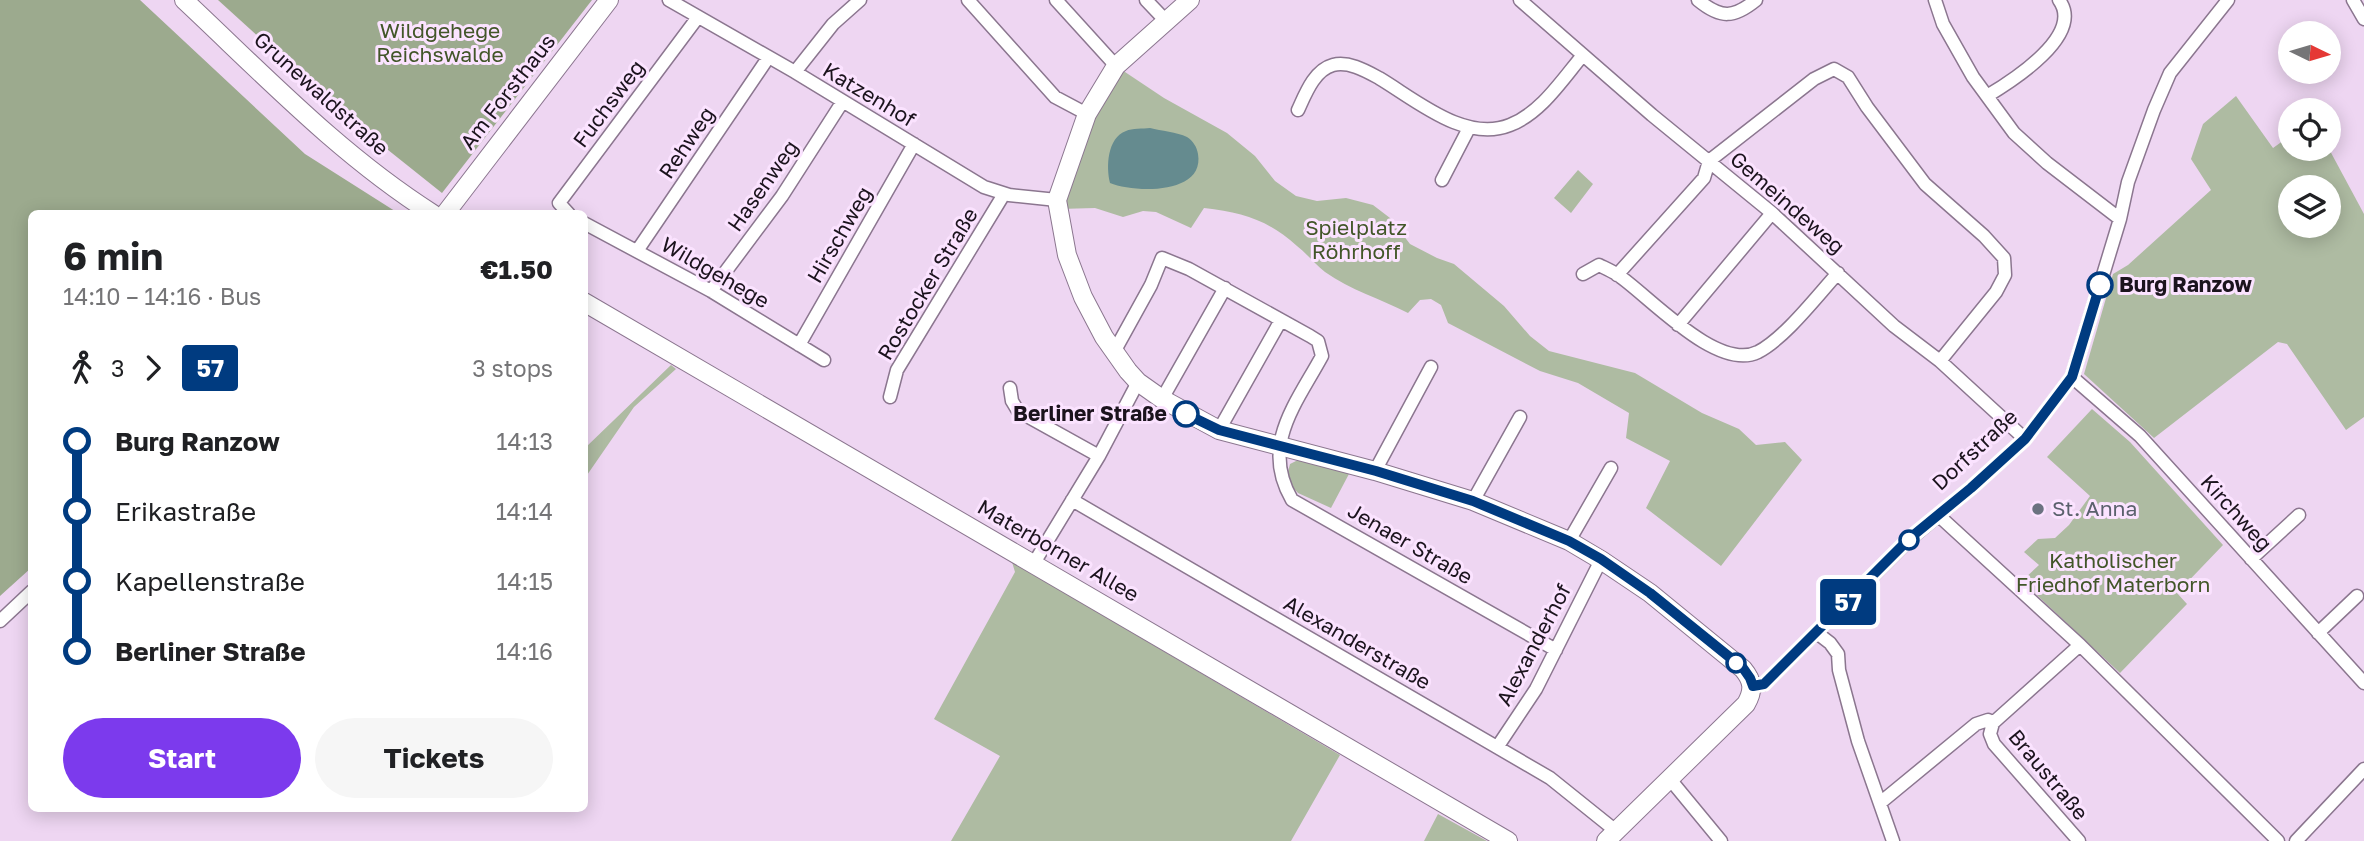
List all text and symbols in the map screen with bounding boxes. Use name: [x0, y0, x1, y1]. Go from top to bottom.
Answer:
park label: Wildgehege Reichswalde: [376, 17, 504, 67]
north arrow: [2278, 21, 2342, 84]
map controls: [2278, 21, 2341, 238]
street label: Grunewaldstraße: [249, 26, 394, 161]
street label: Am Forsthaus: [454, 29, 560, 154]
street label: Fuchsweg: [567, 55, 649, 152]
street label: Katzenhof: [818, 56, 921, 132]
button: locate: [2278, 98, 2341, 161]
street label: Rehweg: [653, 102, 720, 183]
street label: Hasenweg: [721, 135, 803, 236]
street label: Gemeindeweg: [1725, 146, 1850, 259]
button: layers: [2278, 175, 2341, 238]
street label: Hirschweg: [801, 182, 877, 287]
street label: Rostocker Straße: [871, 203, 983, 364]
park label: Spielplatz Röhrhoff: [1305, 214, 1407, 264]
street label: Wildgehege: [657, 231, 774, 314]
text: 6 min: [63, 233, 163, 278]
text: €1.50: [480, 254, 553, 285]
place label: Burg Ranzow: [2119, 271, 2253, 297]
marker: Burg Ranzow: [2087, 272, 2113, 298]
text: 14:10 – 14:16 · Bus: [63, 282, 261, 310]
icon: walk: [63, 349, 101, 387]
icon: forward: [134, 349, 172, 387]
text: 57: [196, 353, 224, 382]
text: 3: [111, 354, 124, 382]
text: 3 stops: [472, 354, 553, 382]
place label: Berliner Straße: [1013, 400, 1167, 426]
marker: Berliner Straße: [1173, 401, 1199, 427]
street label: Dorfstraße: [1926, 403, 2022, 495]
text: Burg Ranzow: [115, 426, 280, 457]
text: 14:13: [496, 427, 553, 455]
street label: Kirchweg: [2196, 469, 2278, 556]
street label: Materborner Allee: [973, 493, 1144, 607]
place label: St. Anna: [2052, 495, 2137, 521]
text: Erikastraße: [115, 496, 256, 527]
text: 14:14: [496, 497, 553, 525]
street label: Jenaer Straße: [1343, 497, 1478, 589]
marker: St. Anna: [2030, 501, 2046, 517]
unlabelled marker: [1899, 530, 1919, 550]
park label: Katholischer Friedhof Materborn: [2016, 547, 2210, 597]
text: Kapellenstraße: [115, 566, 305, 597]
text: 14:15: [496, 567, 553, 595]
street label: Alexanderhof: [1490, 579, 1576, 710]
line badge: 57: [1816, 579, 1880, 625]
text: 57: [1834, 587, 1862, 616]
street label: Alexanderstraße: [1280, 590, 1435, 695]
text: Berliner Straße: [115, 636, 306, 667]
text: 14:16: [496, 637, 553, 665]
unlabelled marker: [1726, 653, 1746, 673]
button: Start: [63, 718, 301, 798]
button: Tickets: [315, 718, 553, 798]
street label: Braustraße: [2003, 724, 2094, 825]

